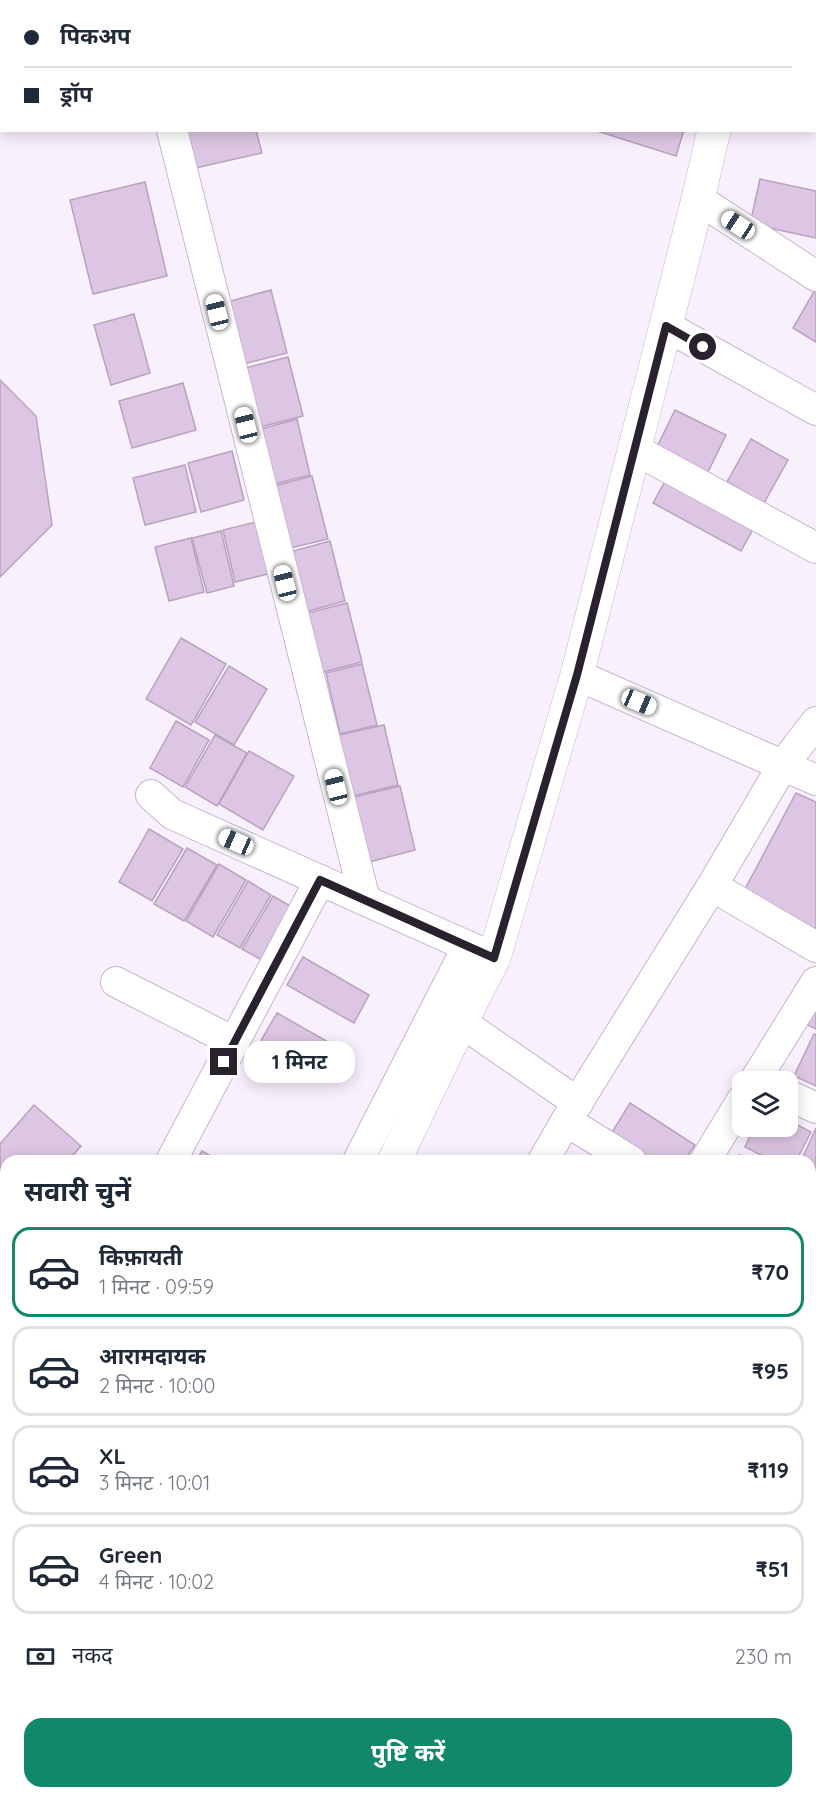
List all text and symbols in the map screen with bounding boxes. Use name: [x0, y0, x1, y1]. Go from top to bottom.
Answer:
text: पिकअप: [60, 22, 131, 50]
text: ड्रॉप: [60, 80, 93, 108]
car: [718, 208, 758, 242]
car: [204, 292, 230, 332]
route start: [689, 333, 716, 360]
car: [233, 405, 259, 445]
car: [272, 563, 298, 603]
car: [619, 687, 659, 717]
car: [323, 767, 349, 807]
car: [216, 826, 256, 858]
callout: 1 मिनट: [245, 1041, 356, 1083]
route end: [210, 1048, 237, 1075]
text: 1 मिनट: [272, 1049, 327, 1074]
map controls: [732, 1071, 798, 1137]
button: layers: [732, 1071, 798, 1137]
text: सवारी चुनें: [24, 1174, 131, 1208]
text: किफ़ायती: [99, 1243, 183, 1271]
icon: car: [27, 1245, 81, 1299]
text: ₹70: [751, 1258, 789, 1286]
text: 1 मिनट · 09:59: [99, 1274, 214, 1299]
text: आरामदायक: [99, 1342, 206, 1370]
icon: car: [27, 1344, 81, 1398]
text: ₹95: [752, 1357, 789, 1385]
text: 2 मिनट · 10:00: [99, 1373, 216, 1398]
text: XL: [99, 1442, 126, 1470]
icon: car: [27, 1443, 81, 1497]
text: ₹119: [747, 1456, 789, 1484]
text: 3 मिनट · 10:01: [99, 1470, 210, 1495]
text: Green: [99, 1541, 162, 1569]
icon: car: [27, 1542, 81, 1596]
text: ₹51: [756, 1555, 789, 1583]
text: 4 मिनट · 10:02: [99, 1569, 214, 1594]
icon: cash: [24, 1640, 57, 1673]
text: नकद: [72, 1641, 113, 1669]
text: 230 m: [735, 1644, 792, 1669]
button: पुष्टि करें: [24, 1718, 792, 1787]

